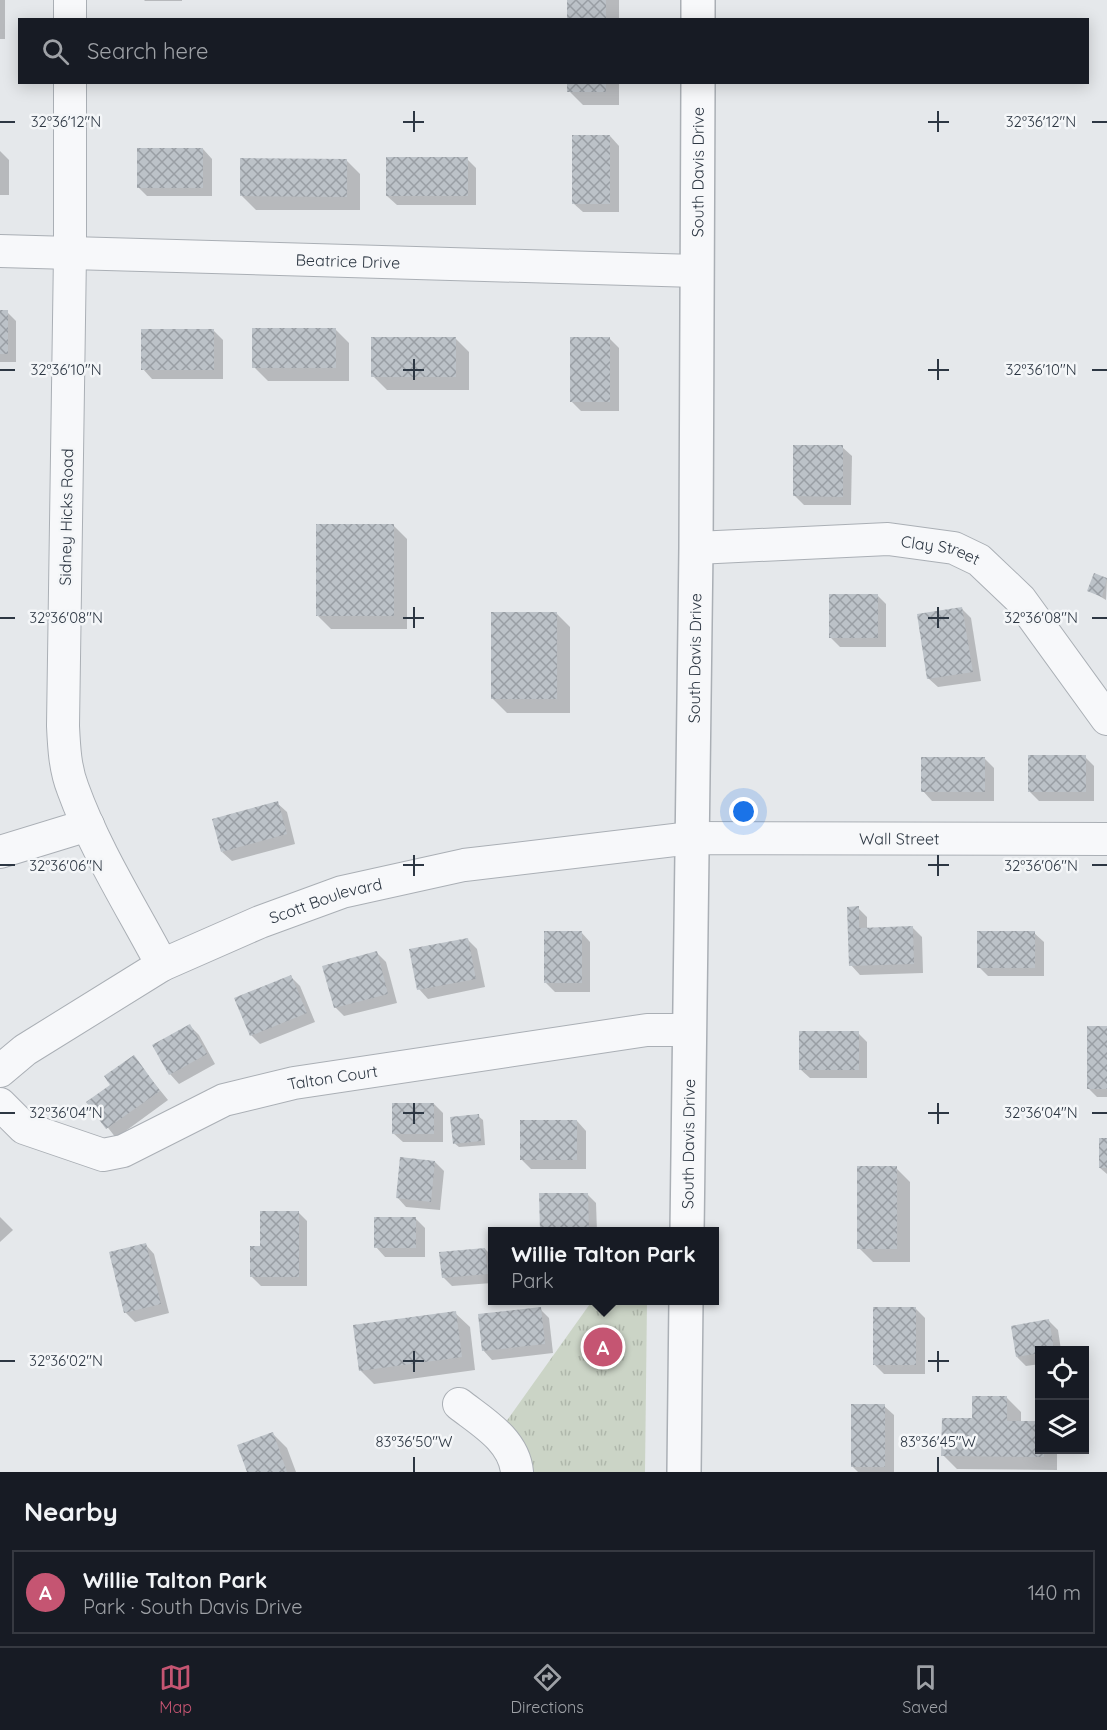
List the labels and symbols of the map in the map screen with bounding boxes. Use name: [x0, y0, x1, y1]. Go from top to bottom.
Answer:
street label: South Davis Drive: [687, 107, 708, 237]
text: 32°36'12"N: [31, 112, 101, 131]
text: 32°36'12"N: [1006, 112, 1076, 131]
street label: Beatrice Drive: [295, 249, 400, 272]
text: 32°36'10"N: [30, 360, 102, 379]
text: 32°36'10"N: [1005, 360, 1077, 379]
street label: Sidney Hicks Road: [55, 448, 77, 586]
street label: Clay Street: [900, 531, 983, 569]
street label: South Davis Drive: [684, 593, 705, 723]
text: 32°36'08"N: [29, 608, 103, 627]
text: 32°36'08"N: [1004, 608, 1078, 627]
your location: [729, 797, 758, 826]
street label: Wall Street: [859, 828, 940, 849]
text: 32°36'06"N: [29, 856, 103, 875]
text: 32°36'06"N: [1004, 856, 1078, 875]
street label: Scott Boulevard: [266, 873, 384, 928]
street label: Talton Court: [285, 1061, 379, 1094]
street label: South Davis Drive: [677, 1079, 699, 1209]
text: 32°36'04"N: [29, 1103, 103, 1122]
text: 32°36'04"N: [1004, 1103, 1078, 1122]
pin: A: [584, 1324, 622, 1370]
text: 32°36'02"N: [29, 1351, 103, 1370]
text: 83°36'50"W: [375, 1432, 453, 1451]
text: 83°36'45"W: [900, 1432, 977, 1451]

